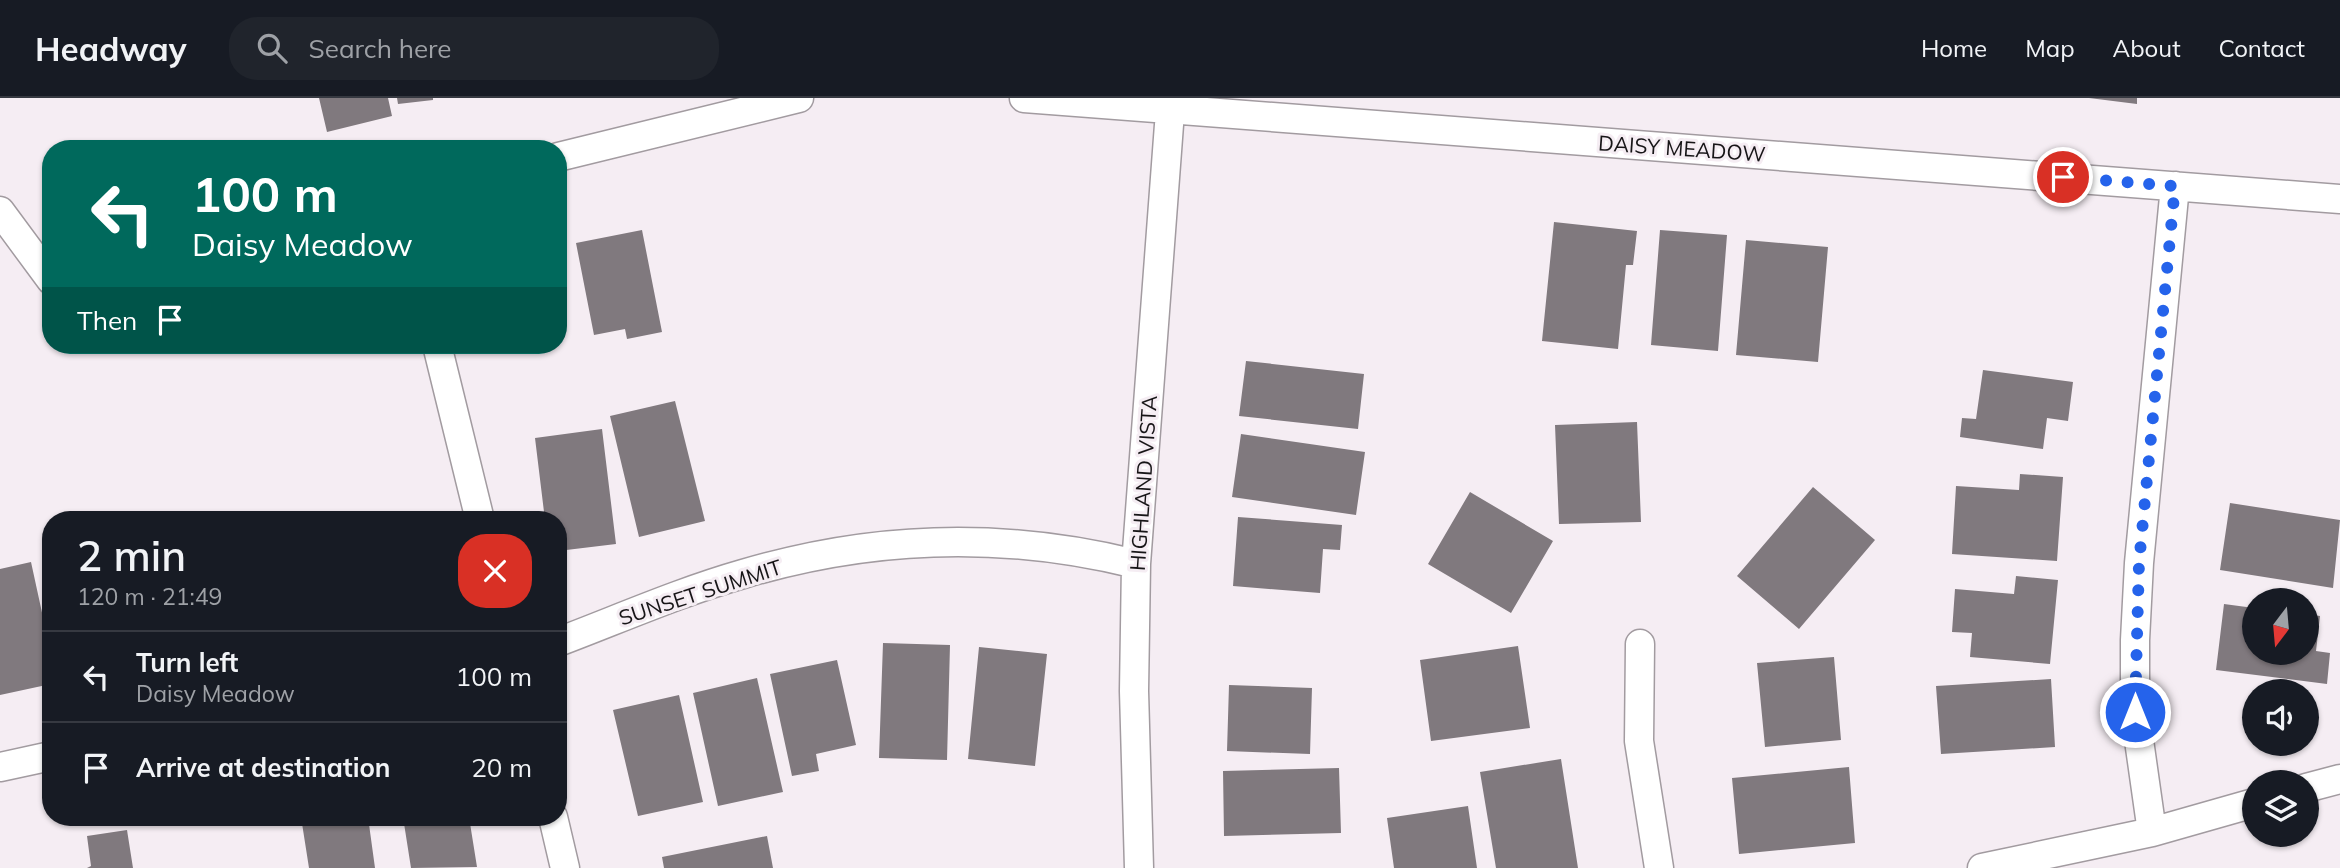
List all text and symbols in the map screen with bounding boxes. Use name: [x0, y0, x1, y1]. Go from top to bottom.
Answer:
search box: [229, 17, 719, 80]
text: Headway: [35, 28, 187, 69]
icon: search: [253, 29, 291, 67]
text: Search here: [309, 32, 451, 65]
text: Home: [1921, 33, 1987, 63]
text: Map: [2025, 33, 2075, 63]
text: About: [2113, 33, 2181, 63]
text: Contact: [2219, 33, 2305, 63]
street label: DAISY MEADOW: [1597, 129, 1767, 167]
pin: [2033, 147, 2093, 207]
icon: arrive: [2044, 158, 2082, 196]
text: 100 m: [192, 163, 338, 224]
icon: left: [77, 168, 168, 259]
text: Daisy Meadow: [192, 224, 413, 264]
icon: arrive: [151, 301, 189, 339]
text: Then: [77, 304, 137, 337]
street label: HIGHLAND VISTA: [1124, 394, 1162, 572]
text: 2 min: [77, 529, 186, 582]
button: close: [458, 534, 532, 608]
street label: SUNSET SUMMIT: [615, 553, 785, 631]
text: 120 m · 21:49: [77, 582, 222, 611]
north arrow: [2242, 588, 2319, 665]
map controls: [2242, 588, 2319, 847]
text: Turn left: [136, 646, 238, 679]
icon: left: [77, 658, 115, 696]
text: 100 m: [456, 660, 532, 693]
position arrow: [2098, 675, 2172, 749]
text: Daisy Meadow: [136, 679, 295, 708]
button: sound: [2242, 679, 2319, 756]
icon: arrive: [77, 749, 115, 787]
text: Arrive at destination: [136, 751, 391, 784]
text: 20 m: [471, 751, 532, 784]
button: layers: [2242, 770, 2319, 847]

